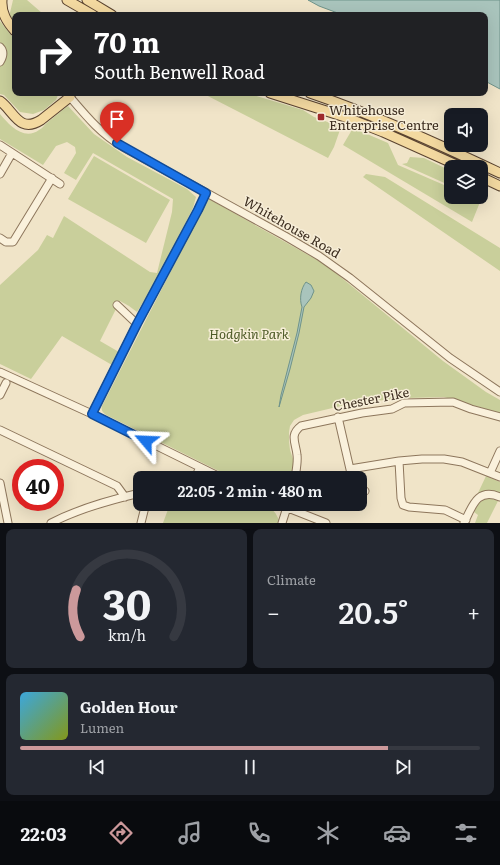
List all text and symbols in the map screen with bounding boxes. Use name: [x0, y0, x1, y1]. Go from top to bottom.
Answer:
text: 70 m: [94, 20, 160, 62]
icon: right: [28, 28, 80, 80]
text: South Benwell Road: [94, 58, 265, 85]
place label: Whitehouse Enterprise Centre: [329, 100, 439, 134]
pin: [100, 102, 134, 143]
icon: arrive: [106, 108, 128, 130]
map controls: [444, 108, 488, 204]
button: sound: [444, 108, 488, 152]
marker: Whitehouse Enterprise Centre: [316, 112, 326, 122]
button: layers: [444, 160, 488, 204]
street label: Whitehouse Road: [240, 191, 344, 262]
park label: Hodgkin Park: [209, 324, 290, 343]
street label: Chester Pike: [331, 382, 411, 415]
position arrow: [125, 420, 167, 462]
speed limit sign: 40: [12, 459, 64, 511]
text: 22:05 · 2 min · 480 m: [178, 479, 322, 502]
text: 30: [102, 570, 151, 632]
text: Climate: [267, 570, 316, 589]
text: 20.5°: [339, 589, 408, 633]
text: −: [267, 595, 280, 628]
text: +: [467, 595, 480, 628]
text: km/h: [107, 623, 146, 644]
text: Golden Hour: [80, 695, 178, 718]
text: Lumen: [80, 718, 124, 737]
icon: previous: [86, 756, 108, 778]
icon: pause: [239, 756, 261, 778]
icon: next: [392, 756, 414, 778]
icon: directions: [107, 819, 135, 847]
icon: music: [176, 819, 204, 847]
icon: phone: [245, 819, 273, 847]
icon: climate: [314, 819, 342, 847]
icon: car: [383, 819, 411, 847]
icon: filters: [452, 819, 480, 847]
text: 22:03: [20, 820, 67, 847]

